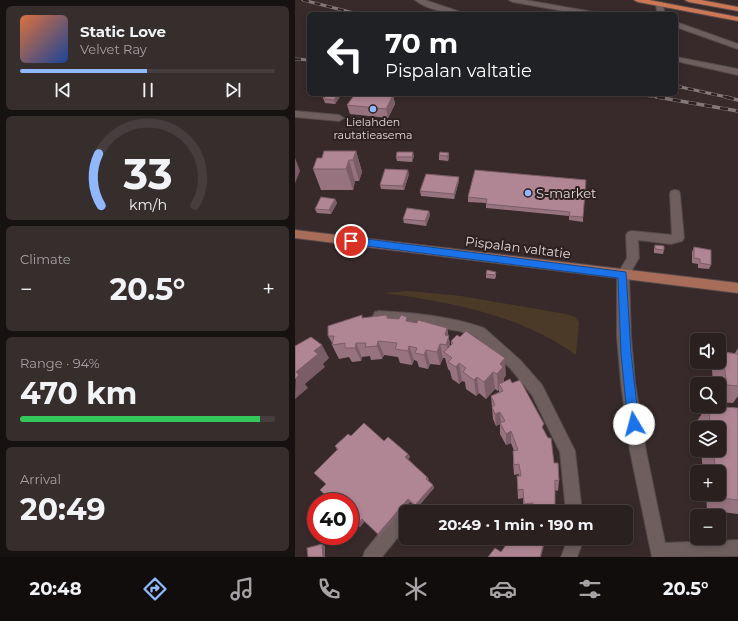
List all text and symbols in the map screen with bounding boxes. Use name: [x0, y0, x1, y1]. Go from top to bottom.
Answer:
text: Static Love: [80, 22, 166, 41]
text: 70 m: [385, 26, 458, 60]
icon: left: [319, 28, 371, 80]
text: Velvet Ray: [80, 41, 147, 57]
text: Pispalan valtatie: [385, 60, 532, 82]
icon: previous: [52, 79, 74, 101]
icon: pause: [137, 79, 159, 101]
icon: next: [222, 79, 244, 101]
marker: Lielahden rautatieasema: [368, 104, 378, 114]
place label: Lielahden rautatieasema: [333, 115, 413, 142]
text: 33: [122, 149, 172, 199]
place label: S-market: [536, 185, 596, 201]
marker: S-market: [523, 188, 533, 198]
text: km/h: [128, 196, 167, 214]
pin: [334, 224, 368, 258]
icon: arrive: [340, 230, 362, 252]
street label: Pispalan valtatie: [464, 233, 572, 261]
text: Climate: [20, 251, 71, 267]
text: 20.5°: [110, 271, 185, 308]
text: −: [20, 276, 33, 303]
text: +: [262, 276, 275, 303]
map controls: [690, 333, 726, 545]
button: sound: [690, 333, 726, 369]
text: Range · 94%: [20, 355, 100, 371]
text: 470 km: [20, 375, 137, 412]
button: search: [690, 377, 726, 413]
position arrow: [613, 403, 655, 445]
button: layers: [690, 421, 726, 457]
button: +: [690, 465, 726, 501]
text: Arrival: [20, 471, 61, 487]
text: 20:49: [20, 491, 106, 528]
speed limit sign: 40: [307, 493, 359, 545]
button: −: [690, 509, 726, 545]
text: 20:49 · 1 min · 190 m: [438, 515, 594, 534]
icon: directions: [141, 575, 169, 603]
icon: music: [228, 575, 256, 603]
icon: phone: [315, 575, 343, 603]
icon: climate: [402, 575, 430, 603]
icon: car: [489, 575, 517, 603]
icon: filters: [576, 575, 604, 603]
text: 20:48: [30, 578, 82, 600]
text: 20.5°: [663, 578, 708, 600]

